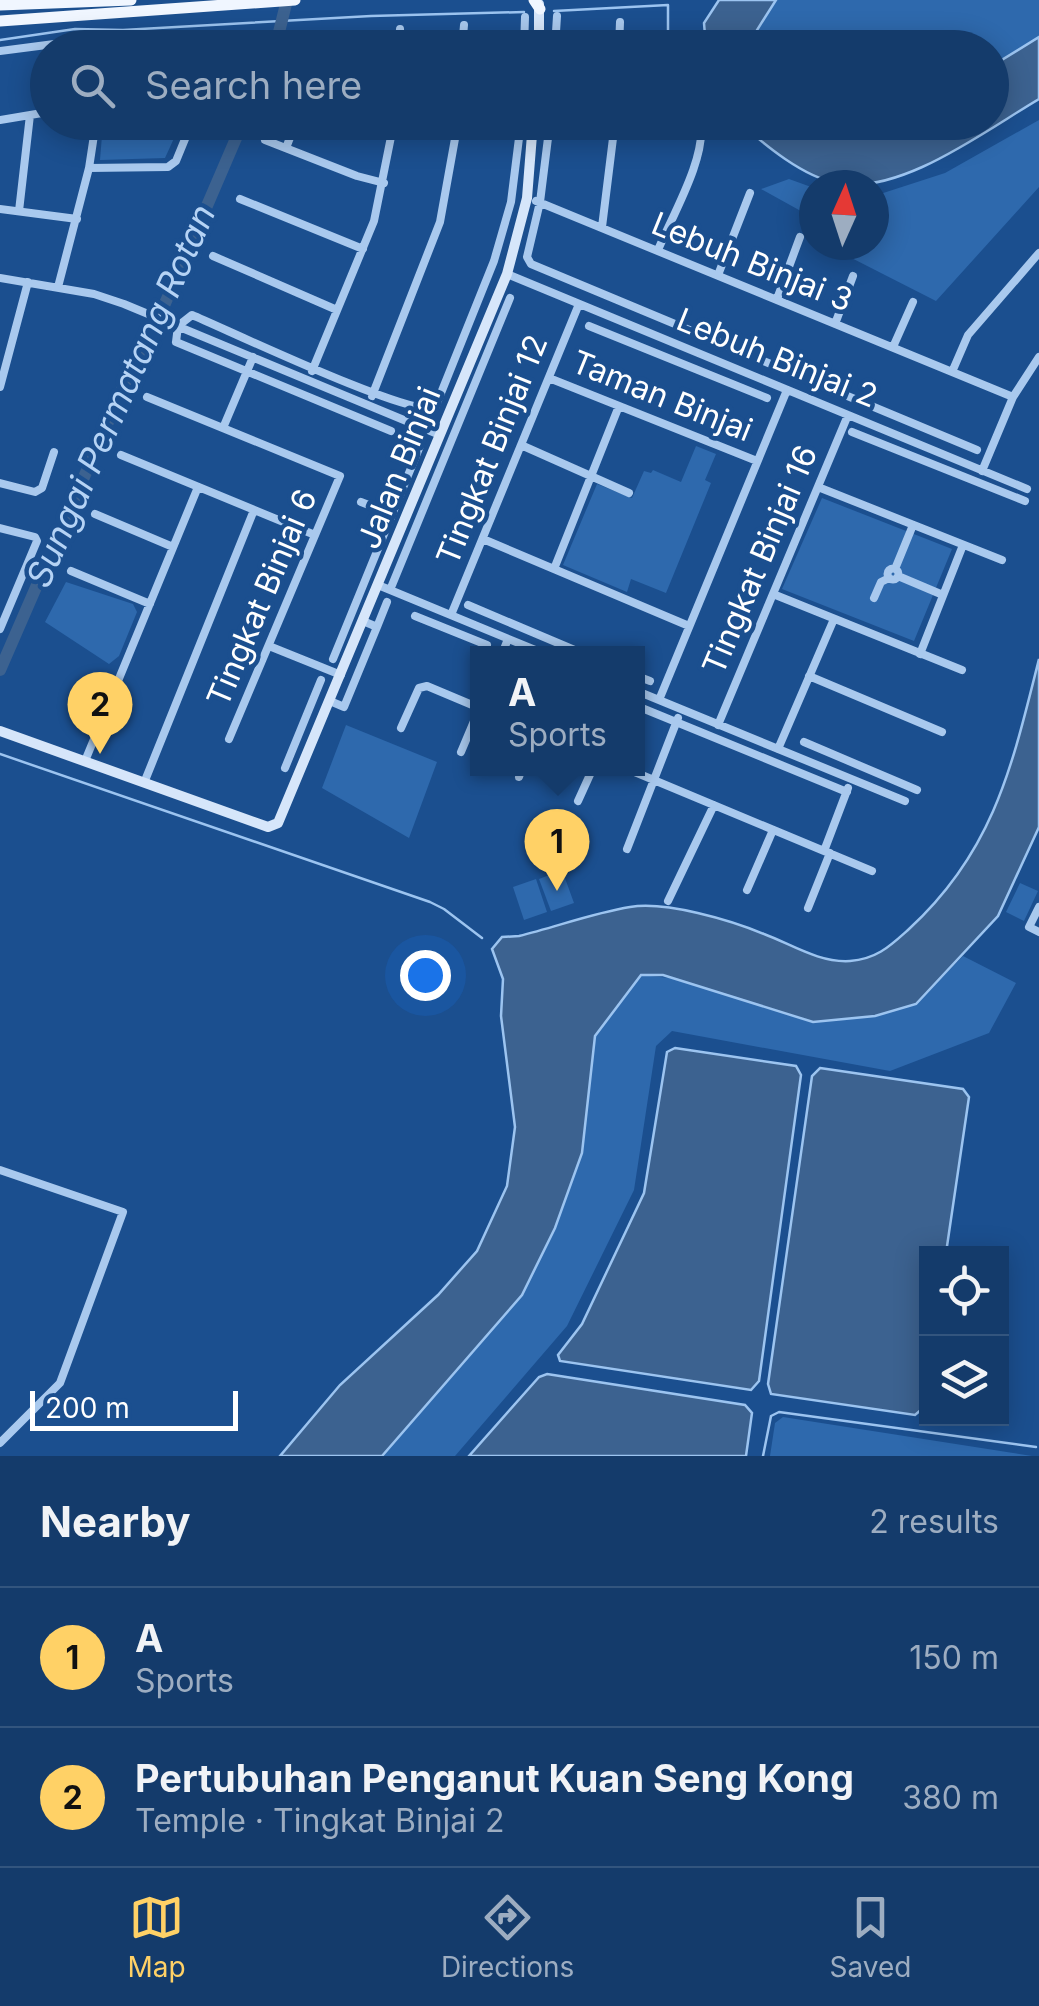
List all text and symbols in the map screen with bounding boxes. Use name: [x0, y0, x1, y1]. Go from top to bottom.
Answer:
search box: [30, 30, 1009, 140]
icon: search: [65, 58, 120, 113]
text: Search here: [145, 62, 362, 108]
north arrow: [799, 170, 889, 260]
water label: Sungai Permatang Rotan: [17, 198, 224, 593]
street label: Lebuh Binjai 3: [646, 204, 858, 320]
street label: Lebuh Binjai 2: [671, 300, 883, 415]
street label: Tingkat Binjai 12: [428, 329, 555, 570]
street label: Taman Binjai: [566, 342, 758, 449]
street label: Jalan Binjai: [348, 381, 449, 554]
street label: Tingkat Binjai 16: [694, 439, 825, 680]
street label: Tingkat Binjai 6: [198, 483, 325, 712]
popup: [470, 646, 645, 776]
text: A: [508, 669, 536, 715]
pin: 2: [68, 672, 132, 754]
text: Sports: [508, 715, 607, 754]
pin: 1: [524, 808, 590, 891]
your location: [400, 950, 451, 1001]
map controls: [919, 1246, 1009, 1426]
button: locate: [919, 1246, 1009, 1336]
button: layers: [919, 1336, 1009, 1426]
scale bar: [30, 1386, 238, 1430]
text: 200 m: [45, 1391, 130, 1425]
text: Nearby: [40, 1496, 191, 1547]
text: 2 results: [869, 1502, 999, 1541]
text: A: [135, 1615, 163, 1661]
text: 1: [66, 1638, 79, 1677]
text: 150 m: [909, 1638, 999, 1677]
text: Sports: [135, 1661, 234, 1700]
text: Pertubuhan Penganut Kuan Seng Kong: [135, 1755, 854, 1801]
text: 2: [62, 1778, 83, 1817]
text: 380 m: [902, 1778, 999, 1817]
text: Temple · Tingkat Binjai 2: [135, 1801, 505, 1840]
tab: Map: [128, 1890, 186, 1984]
tab: Directions: [441, 1890, 574, 1984]
tab: Saved: [829, 1890, 911, 1984]

